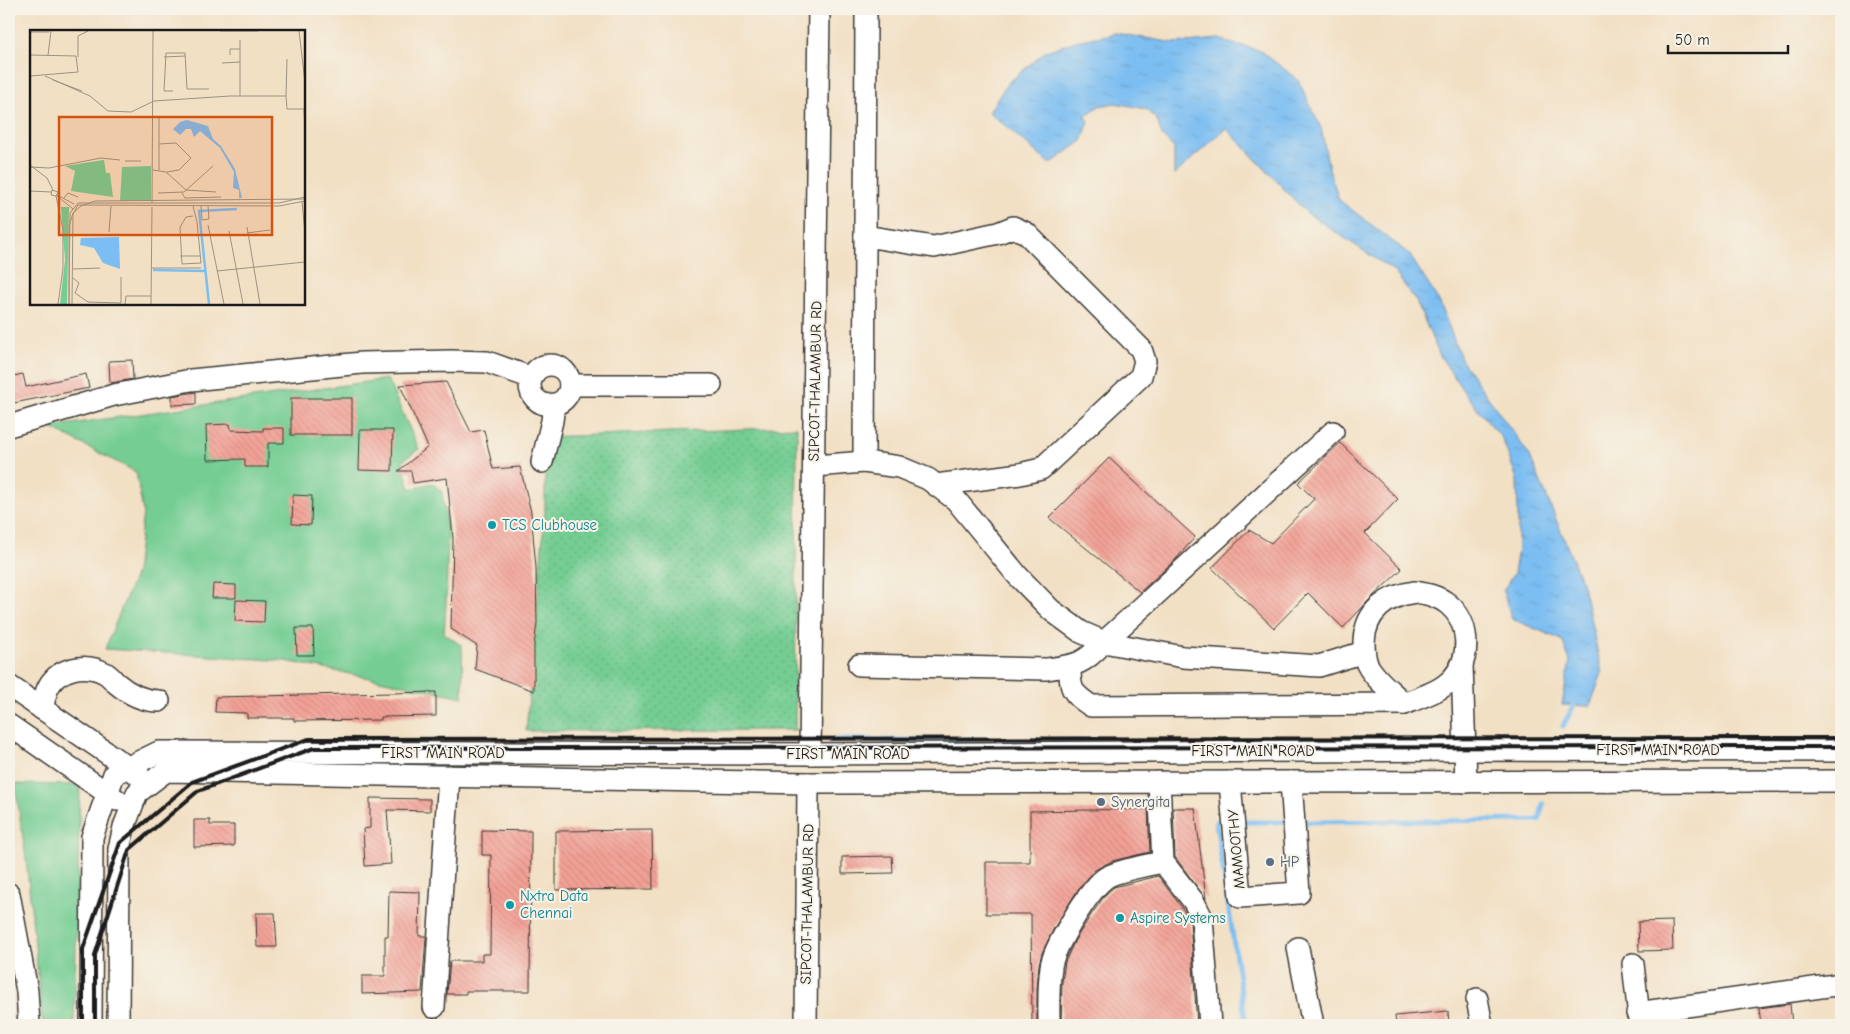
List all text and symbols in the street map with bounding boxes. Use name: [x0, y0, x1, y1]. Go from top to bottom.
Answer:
scale bar: [1668, 22, 1788, 54]
inset map: [30, 30, 305, 305]
text: 50 m: [1675, 31, 1710, 49]
street label: SIPCOT-THALAMBUR RD: [805, 300, 825, 462]
place label: TCS Clubhouse: [502, 516, 598, 534]
marker: TCS Clubhouse: [486, 519, 498, 531]
street label: FIRST MAIN ROAD: [1596, 741, 1720, 759]
street label: FIRST MAIN ROAD: [1191, 742, 1315, 760]
street label: FIRST MAIN ROAD: [381, 744, 505, 762]
street label: FIRST MAIN ROAD: [786, 745, 910, 763]
place label: Synergita: [1111, 793, 1170, 811]
marker: Synergita: [1095, 796, 1107, 808]
street label: MAMOOTHY: [1224, 808, 1248, 890]
street label: SIPCOT-THALAMBUR RD: [797, 823, 817, 985]
place label: HP: [1280, 853, 1300, 871]
marker: HP: [1264, 856, 1276, 868]
place label: Nxtra Data Chennai: [520, 887, 588, 922]
marker: Nxtra Data Chennai: [504, 899, 516, 911]
place label: Aspire Systems: [1130, 909, 1226, 927]
marker: Aspire Systems: [1114, 912, 1126, 924]

